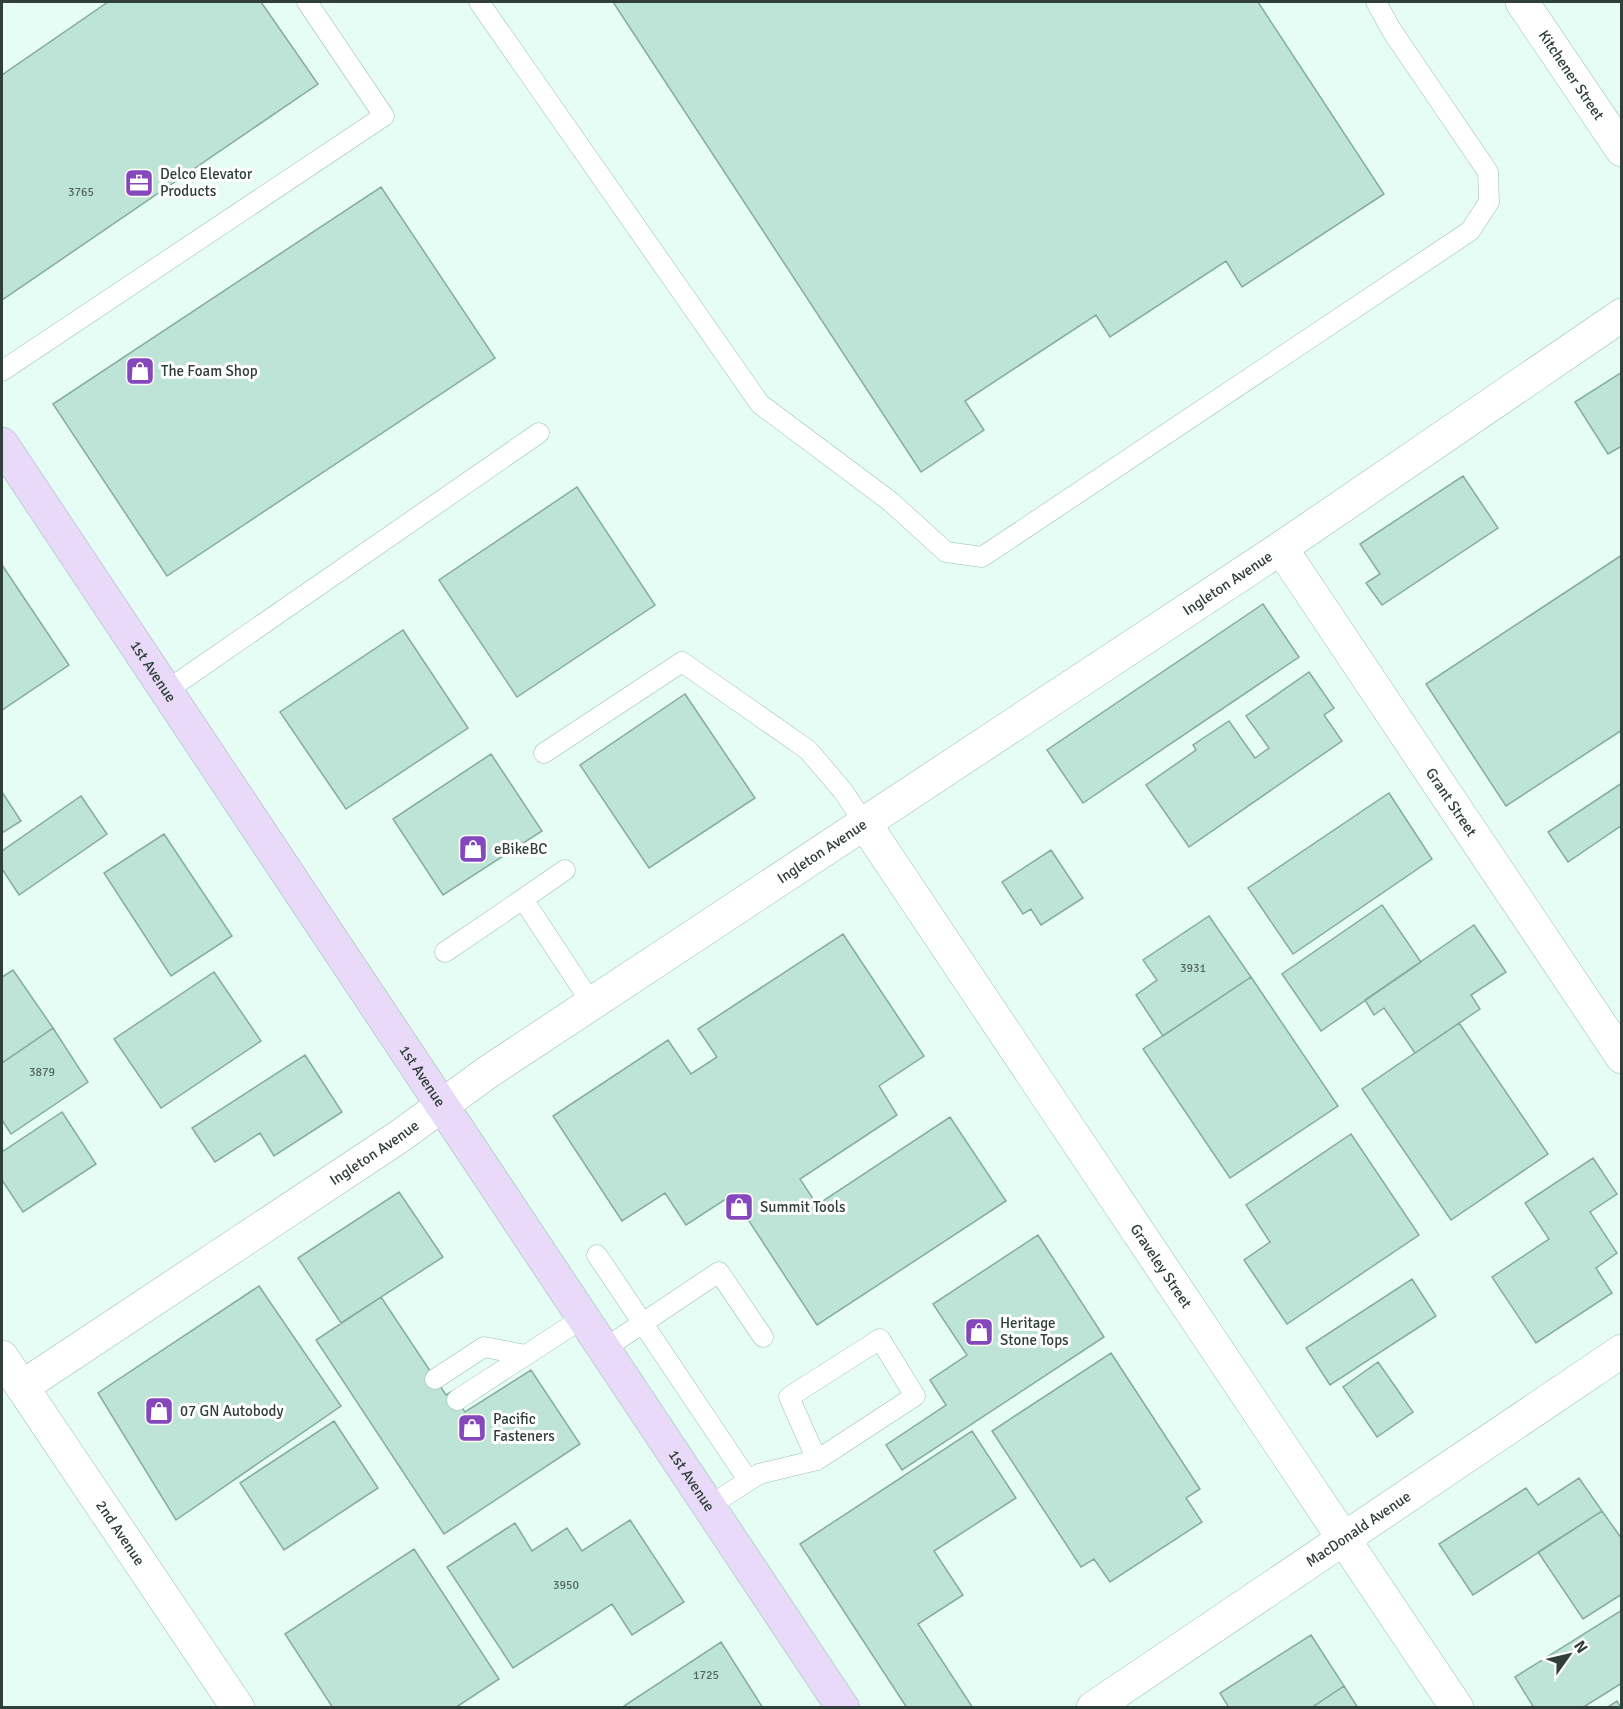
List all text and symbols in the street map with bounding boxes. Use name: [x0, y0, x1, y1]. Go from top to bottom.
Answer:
street label: Kitchener Street: [1535, 27, 1608, 123]
place label: Delco Elevator Products: [160, 165, 253, 200]
office icon: Delco Elevator Products: [123, 167, 155, 199]
house number: 3765: [68, 185, 94, 200]
shop icon: The Foam Shop: [124, 355, 156, 387]
place label: The Foam Shop: [161, 362, 258, 380]
street label: Ingleton Avenue: [1179, 547, 1276, 619]
street label: 1st Avenue: [126, 637, 180, 705]
street label: Grant Street: [1422, 765, 1481, 840]
street label: Ingleton Avenue: [774, 815, 870, 887]
shop icon: eBikeBC: [457, 833, 489, 865]
place label: eBikeBC: [494, 840, 547, 858]
house number: 3931: [1180, 961, 1206, 976]
street label: 1st Avenue: [396, 1042, 449, 1110]
house number: 3879: [29, 1065, 55, 1080]
street label: Ingleton Avenue: [326, 1116, 422, 1189]
shop icon: Summit Tools: [723, 1191, 755, 1223]
place label: Summit Tools: [760, 1198, 846, 1216]
street label: Graveley Street: [1126, 1220, 1196, 1312]
place label: Heritage Stone Tops: [1000, 1314, 1069, 1349]
shop icon: Heritage Stone Tops: [963, 1316, 995, 1348]
shop icon: 07 GN Autobody: [143, 1395, 175, 1427]
place label: 07 GN Autobody: [180, 1402, 283, 1420]
place label: Pacific Fasteners: [493, 1410, 555, 1445]
shop icon: Pacific Fasteners: [456, 1412, 488, 1444]
street label: 1st Avenue: [665, 1446, 719, 1515]
street label: MacDonald Avenue: [1302, 1487, 1414, 1571]
street label: 2nd Avenue: [92, 1497, 149, 1569]
house number: 3950: [553, 1578, 579, 1593]
north arrow: [1539, 1625, 1599, 1685]
text: N: [1569, 1637, 1592, 1657]
house number: 1725: [693, 1668, 719, 1683]

